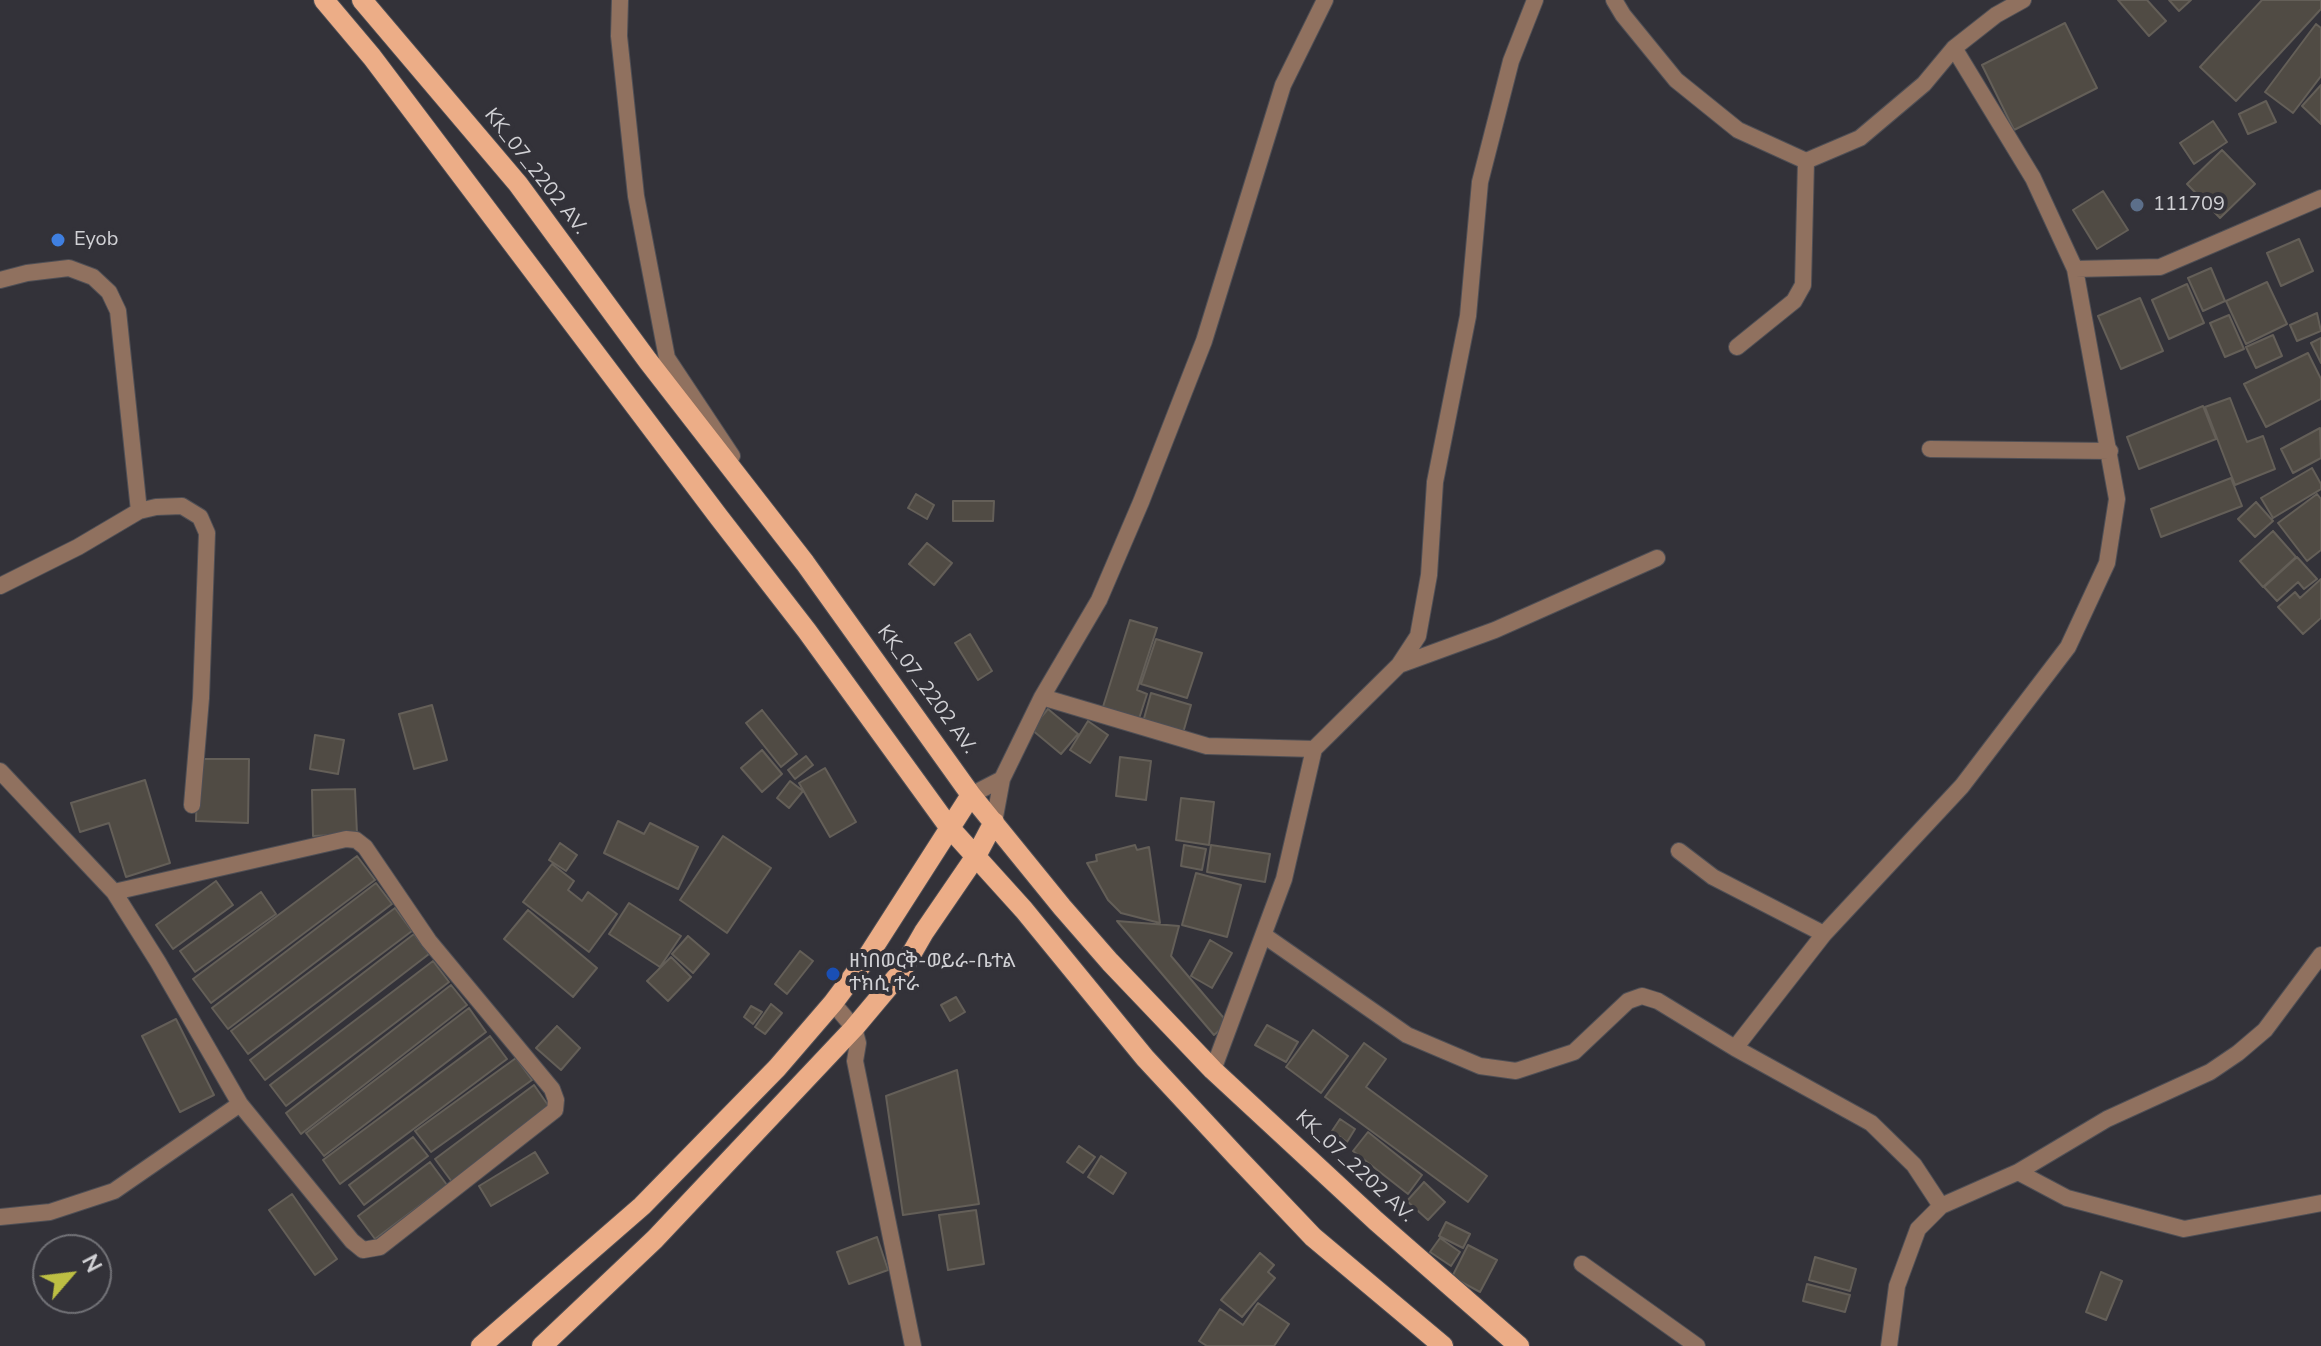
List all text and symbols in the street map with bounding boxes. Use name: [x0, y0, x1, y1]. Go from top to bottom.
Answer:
street label: KK_07_2202 AV.: [478, 104, 592, 240]
place label: 111709: [2153, 193, 2225, 217]
marker: 111709: [2128, 196, 2146, 214]
place label: Eyob: [74, 228, 118, 252]
marker: Eyob: [49, 231, 67, 249]
street label: KK_07_2202 AV.: [871, 621, 981, 759]
place label: ዘነበወርቅ-ወይራ-ቤተል ተክሲ ተራ: [849, 950, 1016, 997]
marker: ዘነበወርቅ-ወይራ-ቤተል ተክሲ ተራ: [824, 965, 842, 983]
street label: KK_07_2202 AV.: [1290, 1106, 1418, 1228]
north arrow: [32, 1234, 112, 1314]
text: N: [74, 1249, 109, 1278]

